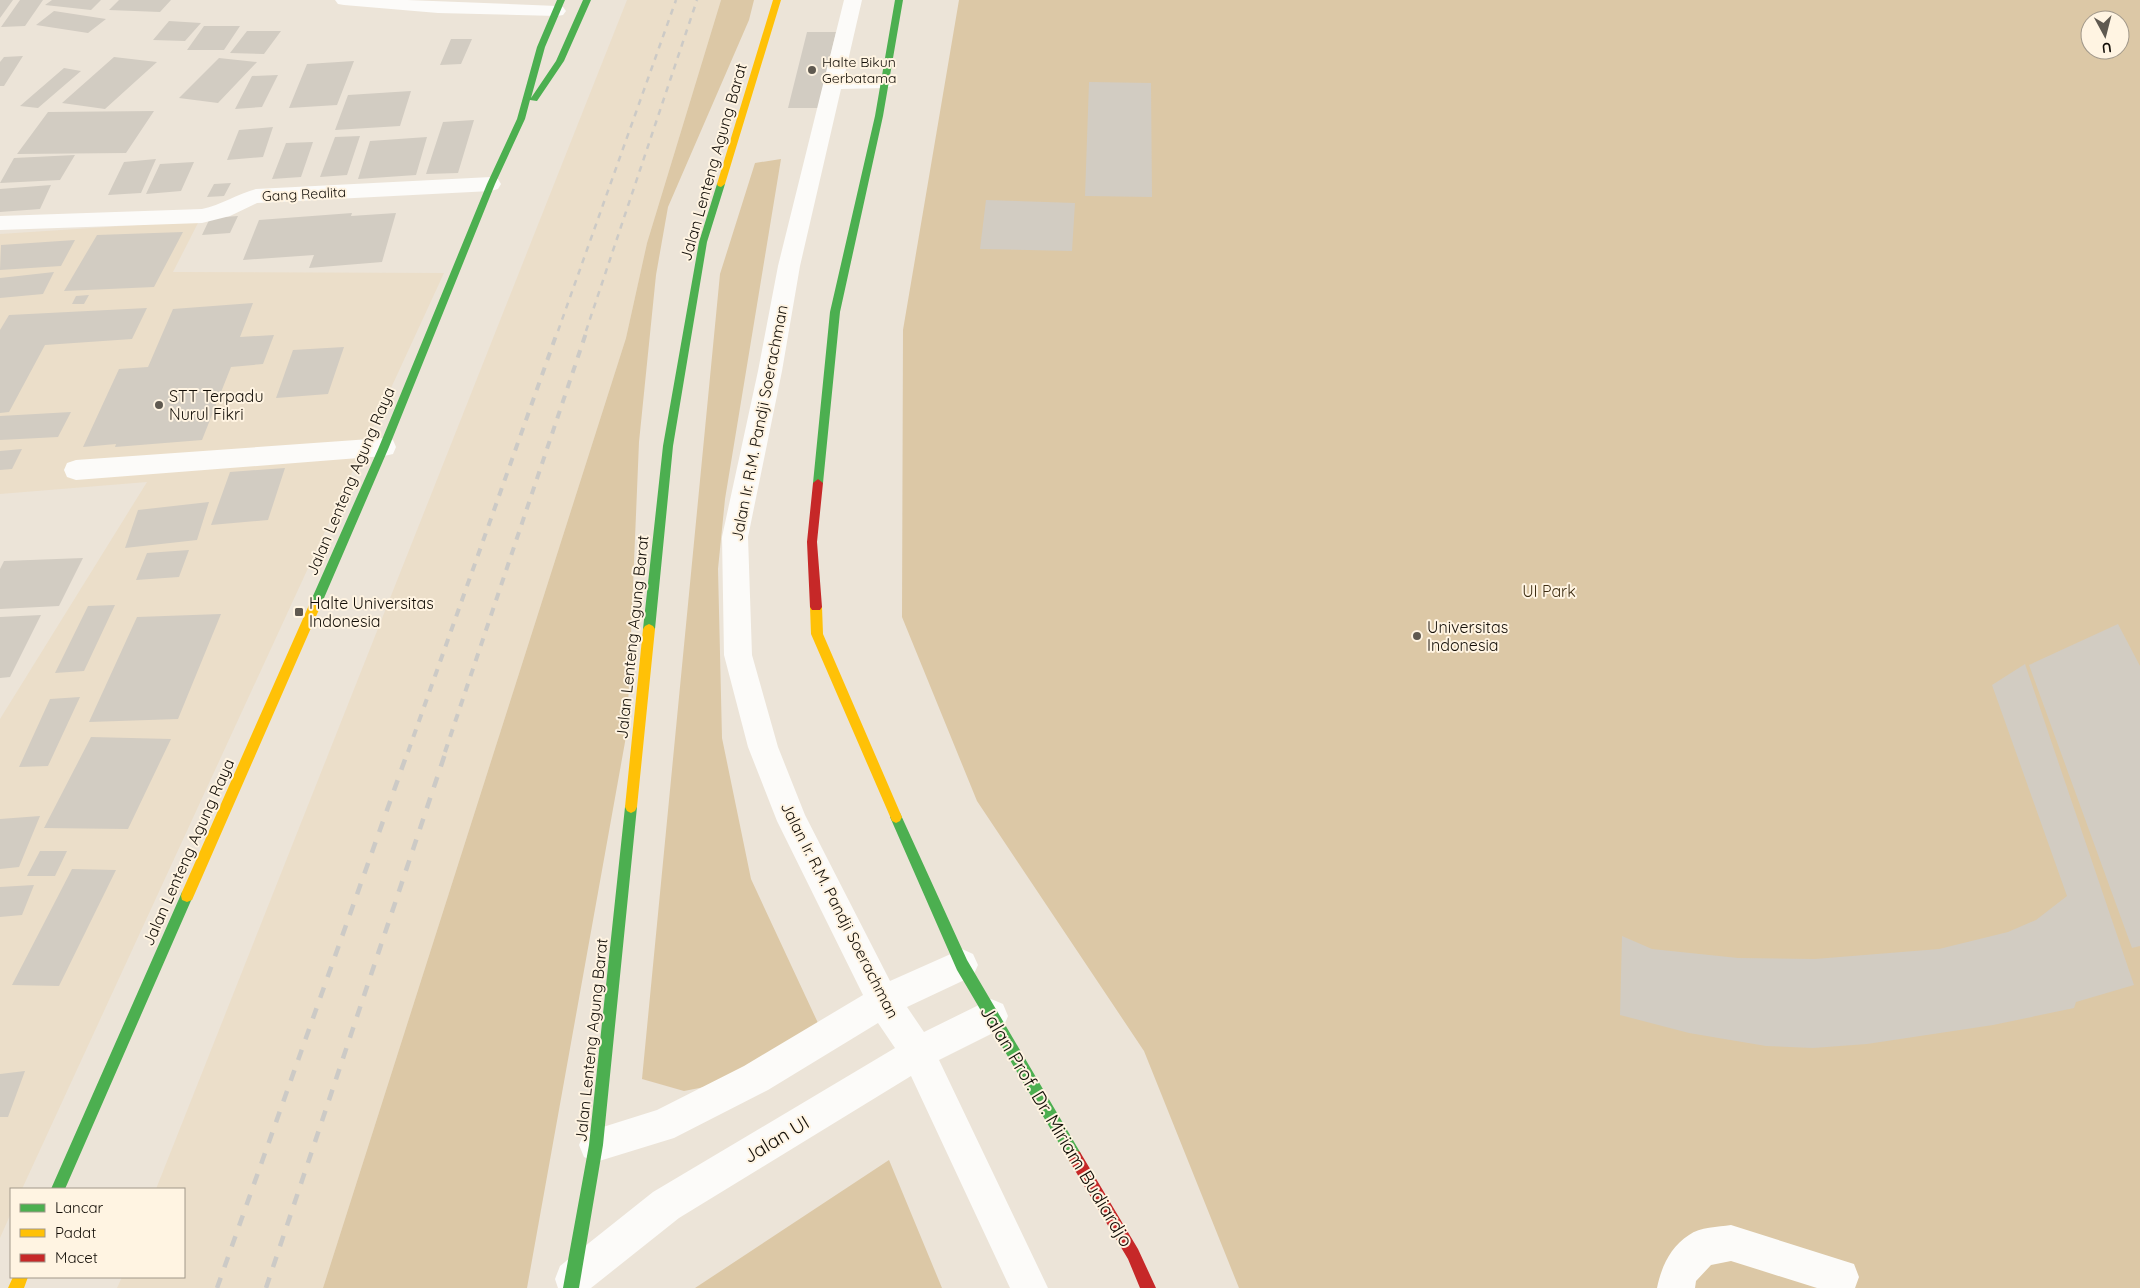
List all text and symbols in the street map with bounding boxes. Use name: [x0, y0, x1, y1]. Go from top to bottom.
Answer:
north arrow: [2080, 10, 2130, 60]
text: U: [2101, 38, 2113, 57]
place label: Halte Bikun Gerbatama: [822, 53, 896, 87]
street label: Jalan Lenteng Agung Barat: [675, 61, 751, 263]
marker: Halte Bikun Gerbatama: [806, 64, 818, 76]
street label: Gang Realita: [261, 183, 347, 205]
street label: Jalan Ir. R.M. Pandji Soerachman: [726, 303, 792, 543]
street label: Jalan Lenteng Agung Raya: [301, 384, 399, 578]
place label: STT Terpadu Nurul Fikri: [169, 386, 264, 424]
marker: STT Terpadu Nurul Fikri: [153, 399, 165, 411]
street label: Jalan Lenteng Agung Barat: [611, 534, 653, 740]
park label: UI Park: [1522, 581, 1576, 601]
place label: Halte Universitas Indonesia: [309, 593, 434, 631]
marker: Halte Universitas Indonesia: [293, 606, 305, 618]
place label: Universitas Indonesia: [1427, 617, 1508, 655]
marker: Universitas Indonesia: [1411, 630, 1423, 642]
street label: Jalan Lenteng Agung Raya: [138, 755, 238, 949]
street label: Jalan Ir. R.M. Pandji Soerachman: [777, 798, 903, 1022]
street label: Jalan Lenteng Agung Barat: [570, 937, 612, 1143]
street label: Jalan Prof. Dr. Miriam Budiardjo: [975, 1001, 1139, 1251]
street label: Jalan UI: [739, 1110, 813, 1168]
legend: [10, 1188, 185, 1278]
text: Lancar: [55, 1198, 104, 1217]
text: Padat: [55, 1223, 96, 1242]
text: Macet: [55, 1248, 98, 1267]

